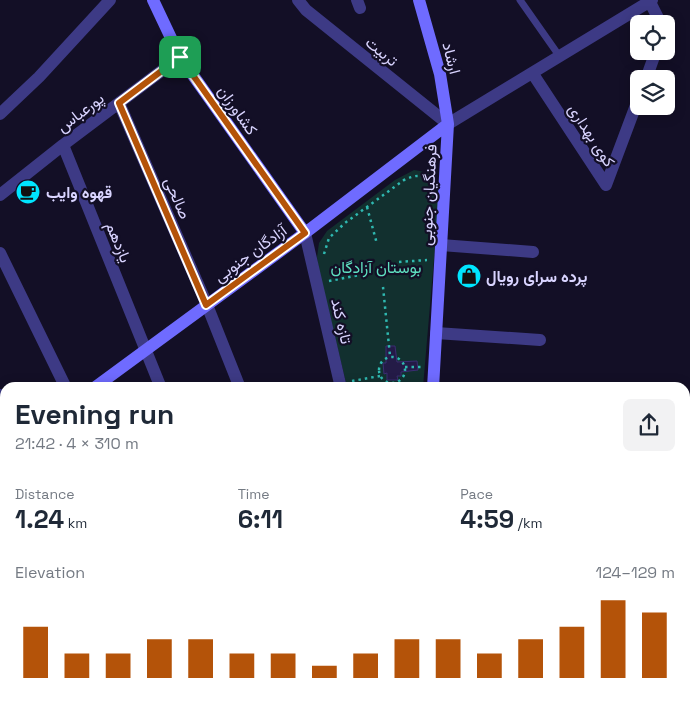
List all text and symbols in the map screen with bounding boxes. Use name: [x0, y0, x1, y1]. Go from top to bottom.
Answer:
map controls: [630, 15, 675, 115]
button: locate: [630, 15, 675, 60]
street label: تربیت: [361, 32, 402, 71]
pin: [159, 36, 201, 78]
street label: ارشاد: [437, 40, 466, 76]
icon: arrive: [166, 43, 194, 71]
button: layers: [630, 70, 675, 115]
street label: کشاورزان: [213, 81, 262, 139]
street label: پورعباس: [52, 88, 109, 138]
street label: کوی بهداری: [563, 100, 620, 171]
street label: فرهنگیان جنوبی: [415, 144, 442, 246]
street label: صالحی: [159, 174, 196, 222]
cafe icon: قهوه وایب: [15, 179, 41, 205]
place label: قهوه وایب: [46, 182, 112, 203]
street label: یازدهم: [101, 219, 136, 266]
street label: آزادگان جنوبی: [210, 219, 292, 287]
park label: بوستان آزادگان: [330, 257, 422, 278]
shop icon: پرده سرای رویال: [456, 263, 482, 289]
place label: پرده سرای رویال: [486, 266, 588, 288]
street label: تازه کند: [326, 296, 357, 346]
text: Evening run: [15, 396, 174, 432]
button: share: [623, 399, 675, 451]
text: 21:42 · 4 × 310 m: [15, 433, 139, 454]
text: Distance: [15, 485, 75, 503]
text: Time: [238, 485, 270, 503]
text: Pace: [460, 485, 493, 503]
text: 1.24: [15, 503, 64, 535]
text: 6:11: [238, 503, 283, 535]
text: 4:59: [460, 503, 514, 535]
text: km: [64, 514, 87, 532]
text: /km: [514, 514, 543, 532]
text: Elevation: [15, 562, 85, 583]
text: 124–129 m: [595, 562, 675, 583]

